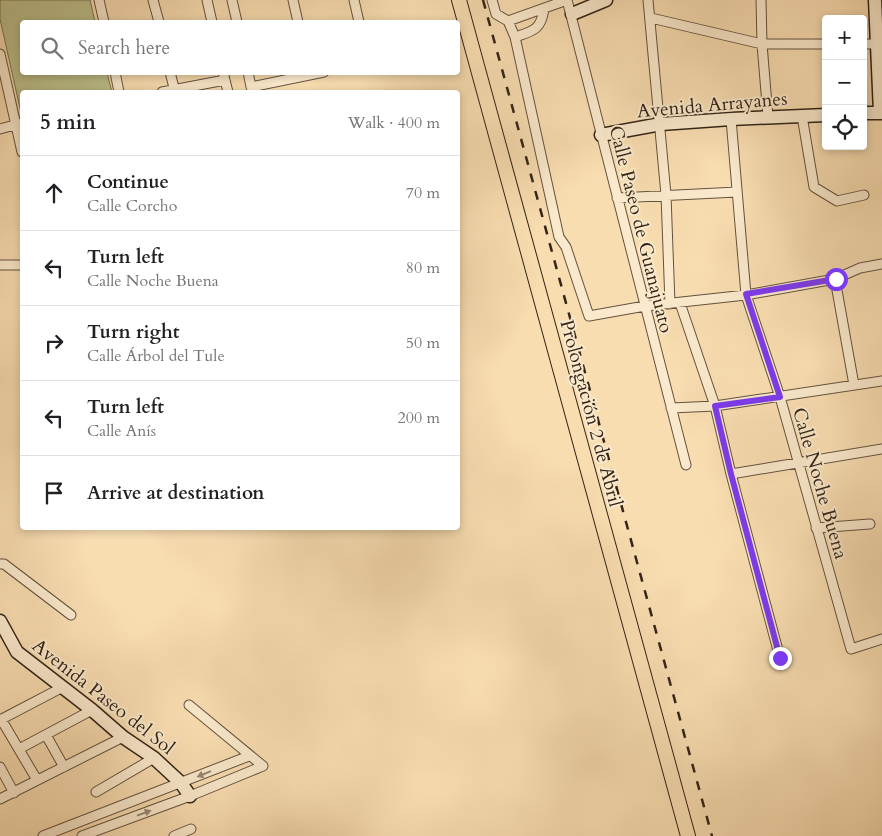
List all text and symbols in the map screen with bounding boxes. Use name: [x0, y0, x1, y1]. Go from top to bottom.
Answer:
map controls: [822, 15, 867, 150]
button: +: [822, 15, 867, 60]
search box: [20, 20, 460, 75]
icon: search: [38, 34, 66, 62]
text: Search here: [78, 35, 170, 61]
button: −: [822, 60, 867, 105]
street label: Avenida Arrayanes: [636, 85, 788, 125]
button: locate: [822, 105, 867, 150]
text: 5 min: [40, 108, 96, 137]
text: Walk · 400 m: [348, 112, 440, 134]
street label: Calle Paseo de Guanajuato: [603, 123, 679, 336]
text: Continue: [87, 169, 169, 195]
icon: ahead: [40, 179, 68, 207]
text: 70 m: [406, 182, 440, 204]
text: Calle Corcho: [87, 195, 177, 217]
text: Turn left: [87, 244, 164, 270]
icon: left: [40, 254, 68, 282]
text: 80 m: [406, 257, 440, 279]
route start: [825, 268, 848, 291]
text: Calle Noche Buena: [87, 270, 219, 292]
street label: Prolongación 2 de Abril: [554, 317, 629, 510]
text: Turn right: [87, 319, 179, 345]
icon: right: [40, 329, 68, 357]
text: 50 m: [406, 332, 440, 354]
text: Calle Árbol del Tule: [87, 345, 225, 367]
text: Turn left: [87, 394, 164, 420]
icon: left: [40, 404, 68, 432]
street label: Calle Noche Buena: [786, 405, 854, 562]
text: 200 m: [398, 407, 440, 429]
text: Calle Anís: [87, 420, 156, 442]
icon: arrive: [40, 479, 68, 507]
text: Arrive at destination: [87, 480, 264, 506]
street label: Avenida Paseo del Sol: [27, 633, 180, 761]
route end: [769, 647, 792, 670]
one-way arrow: [196, 770, 211, 778]
one-way arrow: [136, 809, 151, 816]

